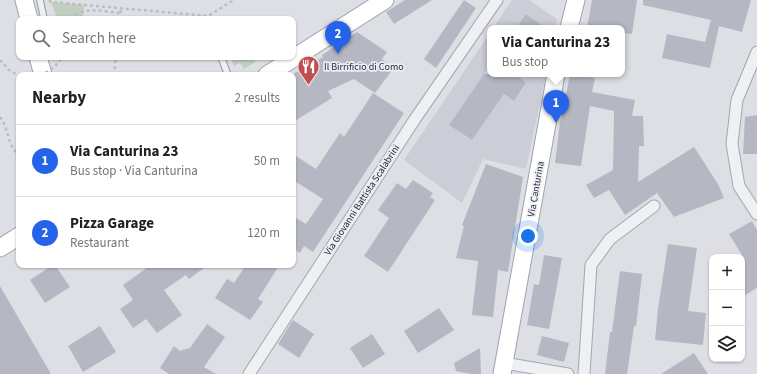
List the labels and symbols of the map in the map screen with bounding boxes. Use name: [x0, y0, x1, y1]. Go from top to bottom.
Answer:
pin: 2: [325, 21, 351, 54]
restaurant icon: Il Birrificio di Como: [296, 54, 322, 87]
place label: Il Birrificio di Como: [324, 60, 404, 74]
pin: 1: [543, 90, 569, 123]
street label: Via Giovanni Battista Scalabrini: [321, 142, 403, 258]
street label: Via Canturina: [524, 160, 548, 218]
your location: [518, 226, 538, 246]

